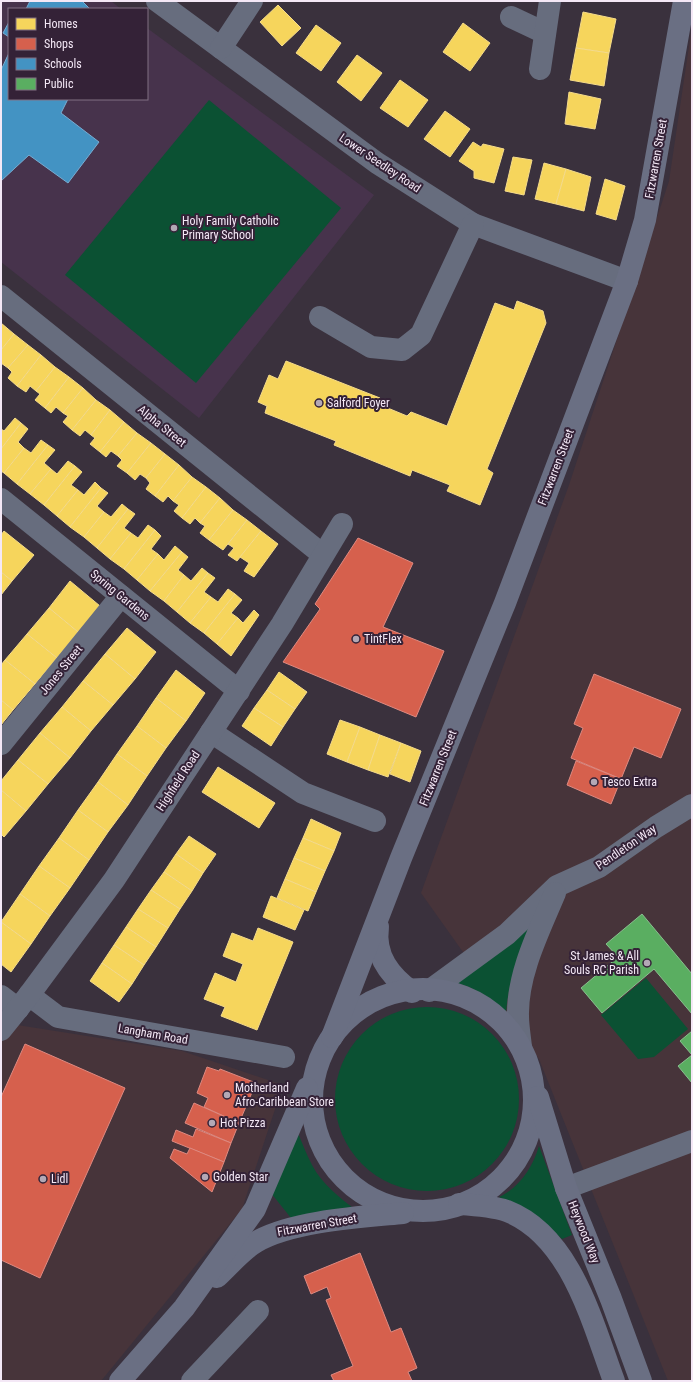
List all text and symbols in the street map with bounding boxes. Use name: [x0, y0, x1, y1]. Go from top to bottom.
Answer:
legend: [8, 8, 148, 100]
text: Homes: [44, 17, 78, 31]
text: Shops: [44, 37, 73, 51]
text: Schools: [44, 57, 82, 71]
text: Public: [44, 77, 74, 91]
street label: Fitzwarren Street: [642, 118, 670, 200]
street label: Lower Seedley Road: [337, 131, 423, 195]
place label: Holy Family Catholic Primary School: [182, 214, 279, 242]
marker: Holy Family Catholic Primary School: [169, 223, 179, 233]
place label: Salford Foyer: [327, 396, 390, 410]
marker: Salford Foyer: [314, 398, 324, 408]
street label: Alpha Street: [135, 402, 189, 450]
street label: Fitzwarren Street: [535, 427, 577, 507]
street label: Spring Gardens: [88, 567, 152, 623]
place label: TintFlex: [364, 632, 402, 646]
marker: TintFlex: [351, 634, 361, 644]
street label: Jones Street: [37, 642, 85, 698]
street label: Fitzwarren Street: [416, 728, 460, 808]
street label: Highfield Road: [153, 748, 203, 814]
place label: Tesco Extra: [602, 775, 657, 789]
marker: Tesco Extra: [589, 777, 599, 787]
street label: Pendleton Way: [593, 822, 659, 872]
place label: St James & All Souls RC Parish: [564, 949, 639, 977]
marker: St James & All Souls RC Parish: [642, 958, 652, 968]
street label: Langham Road: [117, 1021, 189, 1047]
place label: Motherland Afro-Caribbean Store: [235, 1081, 334, 1109]
marker: Motherland Afro-Caribbean Store: [222, 1090, 232, 1100]
place label: Hot Pizza: [220, 1116, 266, 1130]
marker: Hot Pizza: [207, 1118, 217, 1128]
place label: Golden Star: [213, 1170, 269, 1184]
place label: Lidl: [51, 1172, 68, 1186]
marker: Golden Star: [200, 1172, 210, 1182]
marker: Lidl: [38, 1174, 48, 1184]
street label: Heywood Way: [565, 1199, 603, 1265]
street label: Fitzwarren Street: [276, 1211, 358, 1239]

